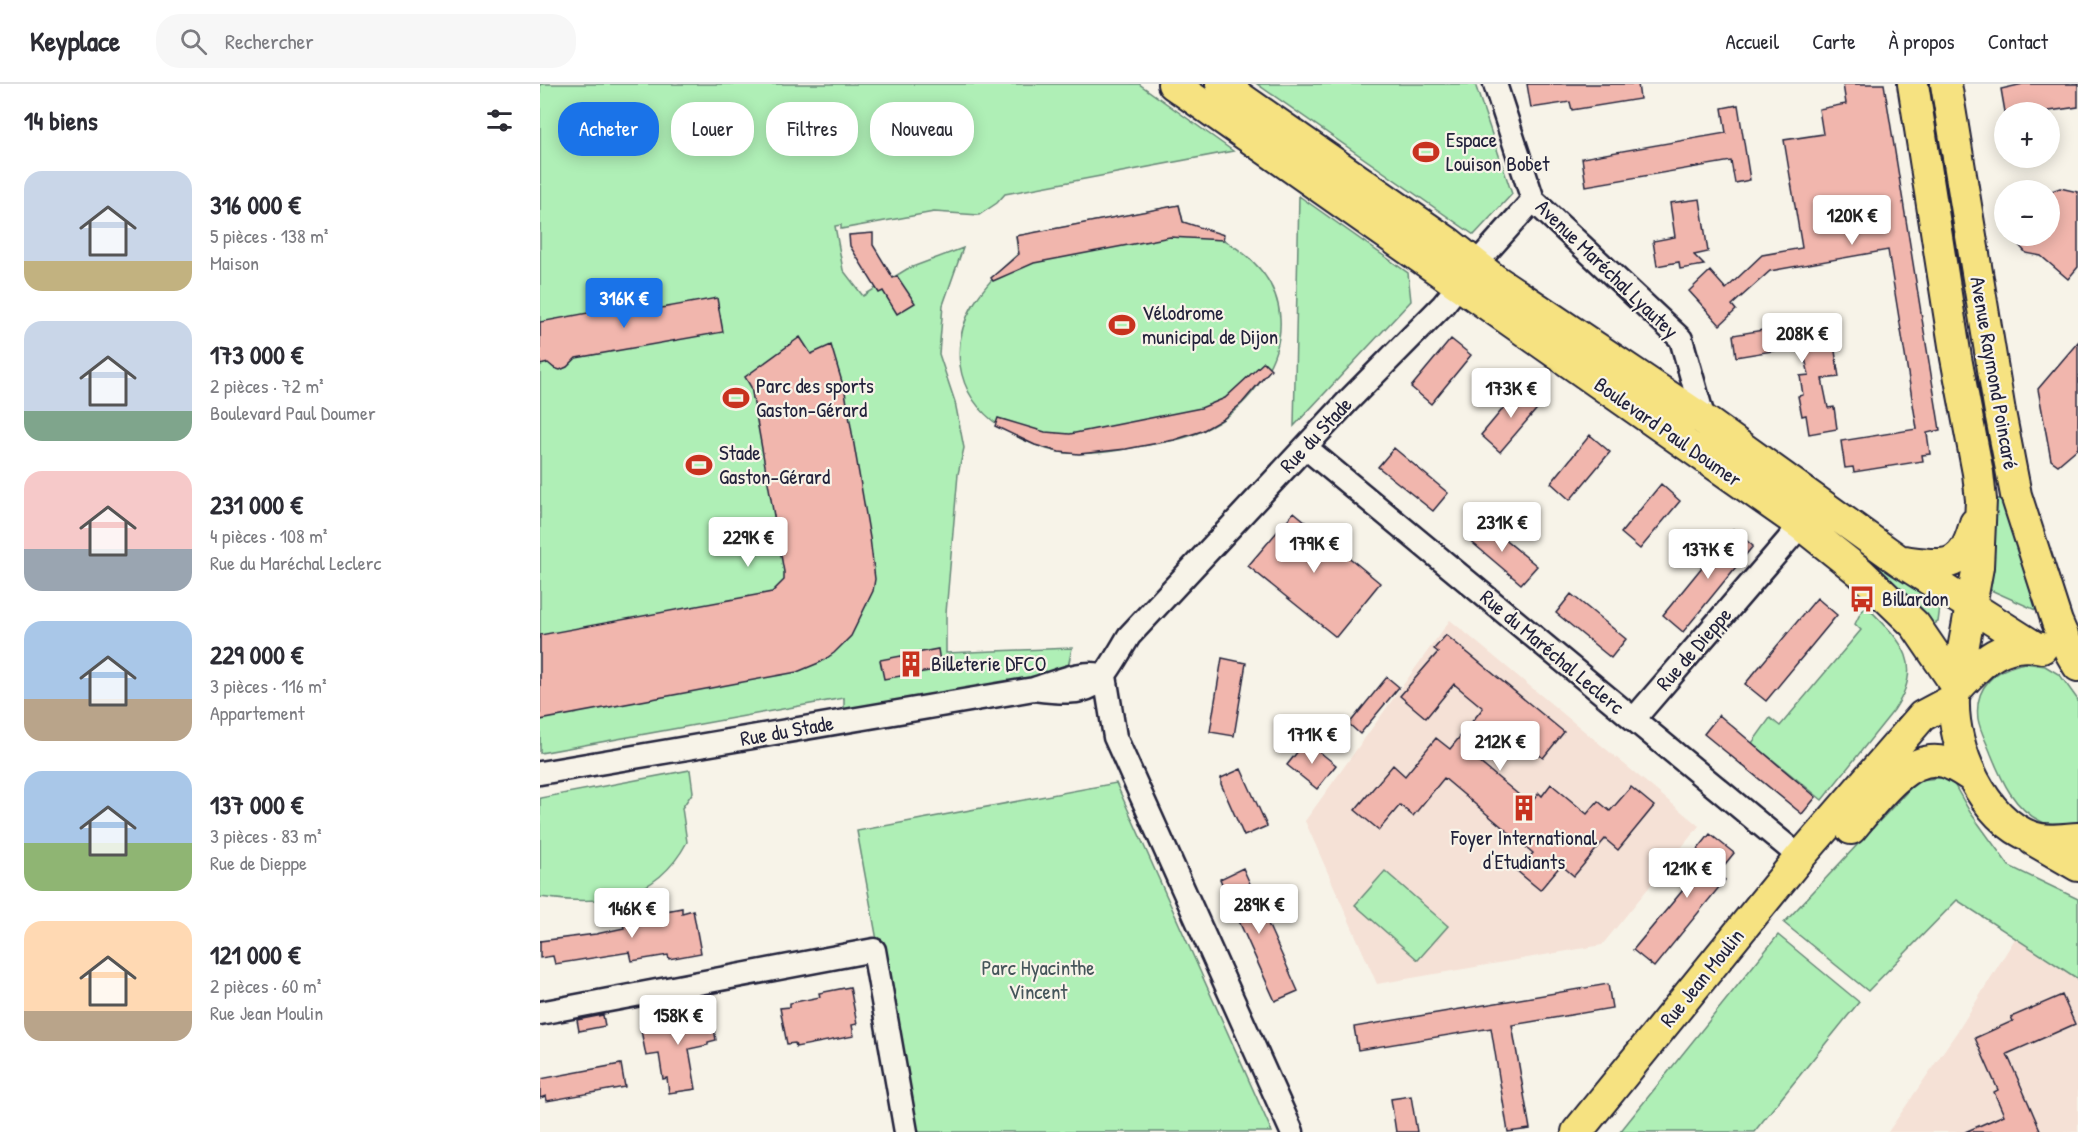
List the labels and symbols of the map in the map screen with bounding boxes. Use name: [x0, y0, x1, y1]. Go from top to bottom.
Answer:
place label: Espace Louison Bobet: [1446, 125, 1550, 178]
sports icon: Espace Louison Bobet: [1411, 137, 1441, 167]
street label: Avenue Maréchal Lyautey: [1529, 193, 1685, 345]
pin: 120K €: [1803, 195, 1901, 246]
street label: Avenue Raymond Poincaré: [1963, 274, 2026, 472]
pin: 316K €: [575, 278, 673, 329]
place label: Vélodrome municipal de Dijon: [1142, 298, 1278, 351]
sports icon: Vélodrome municipal de Dijon: [1107, 310, 1137, 340]
pin: 208K €: [1753, 313, 1851, 364]
pin: 173K €: [1462, 368, 1560, 419]
street label: Boulevard Paul Doumer: [1589, 370, 1748, 493]
place label: Parc des sports Gaston-Gérard: [756, 371, 874, 424]
sports icon: Parc des sports Gaston-Gérard: [721, 383, 751, 413]
street label: Rue du Stade: [1273, 390, 1358, 479]
place label: Stade Gaston-Gérard: [719, 438, 830, 491]
sports icon: Stade Gaston-Gérard: [684, 450, 714, 480]
pin: 231K €: [1453, 502, 1551, 553]
pin: 229K €: [699, 517, 797, 568]
pin: 179K €: [1265, 523, 1363, 574]
pin: 137K €: [1659, 529, 1757, 580]
street label: Rue du Maréchal Leclerc: [1474, 583, 1631, 721]
bus stop icon: Billardon: [1847, 584, 1877, 614]
place label: Billardon: [1882, 584, 1949, 613]
street label: Rue de Dieppe: [1649, 601, 1738, 697]
building icon: Billeterie DFCO: [896, 649, 926, 679]
place label: Billeterie DFCO: [931, 649, 1046, 678]
street label: Rue du Stade: [738, 708, 836, 753]
pin: 171K €: [1263, 714, 1361, 765]
pin: 212K €: [1451, 721, 1549, 772]
building icon: Foyer International d'Etudiants: [1509, 793, 1539, 823]
place label: Foyer International d'Etudiants: [1450, 823, 1597, 876]
pin: 121K €: [1638, 848, 1736, 899]
pin: 289K €: [1210, 884, 1308, 935]
pin: 146K €: [583, 888, 681, 939]
street label: Rue Jean Moulin: [1653, 922, 1750, 1033]
park label: Parc Hyacinthe Vincent: [981, 953, 1095, 1006]
pin: 158K €: [629, 995, 727, 1046]

